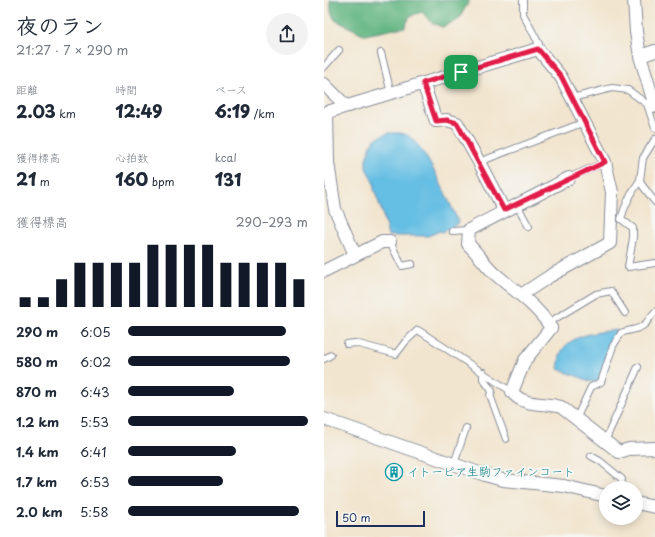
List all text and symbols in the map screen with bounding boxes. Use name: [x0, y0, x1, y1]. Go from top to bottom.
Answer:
text: 夜のラン: [16, 8, 104, 41]
button: share: [266, 13, 308, 55]
text: 21:27 · 7 × 290 m: [16, 40, 128, 59]
pin: [444, 55, 478, 89]
icon: arrive: [450, 61, 472, 83]
text: 距離: [16, 81, 38, 98]
text: 時間: [115, 81, 137, 98]
text: ペース: [215, 81, 247, 98]
text: 2.03: [16, 98, 56, 124]
text: 12:49: [115, 98, 162, 124]
text: 6:19: [215, 98, 250, 124]
text: km: [56, 105, 76, 122]
text: /km: [250, 105, 275, 122]
text: 獲得標高: [16, 149, 60, 166]
text: 心拍数: [115, 149, 148, 166]
text: kcal: [215, 149, 237, 166]
text: 21: [16, 166, 36, 192]
text: 160: [115, 166, 148, 192]
text: 131: [215, 166, 241, 192]
text: m: [36, 173, 50, 190]
text: bpm: [148, 173, 175, 190]
text: 獲得標高: [16, 212, 68, 231]
text: 290–293 m: [236, 212, 308, 231]
text: 290 m: [16, 322, 58, 341]
text: 6:05: [80, 322, 111, 341]
text: 580 m: [16, 352, 58, 371]
text: 6:02: [80, 352, 111, 371]
text: 870 m: [16, 382, 57, 401]
text: 6:43: [80, 382, 110, 401]
text: 1.2 km: [16, 412, 59, 431]
text: 5:53: [80, 412, 109, 431]
text: 1.4 km: [16, 442, 59, 461]
text: 6:41: [80, 442, 106, 461]
building icon: イトーピア生駒ファインコート: [384, 462, 404, 482]
place label: イトーピア生駒ファインコート: [407, 462, 575, 480]
text: 1.7 km: [16, 472, 57, 491]
text: 6:53: [80, 472, 110, 491]
map controls: [599, 481, 643, 525]
button: layers: [599, 481, 643, 525]
text: 2.0 km: [16, 502, 63, 521]
text: 5:58: [80, 502, 109, 521]
scale bar: [336, 509, 425, 528]
text: 50 m: [342, 509, 371, 526]

